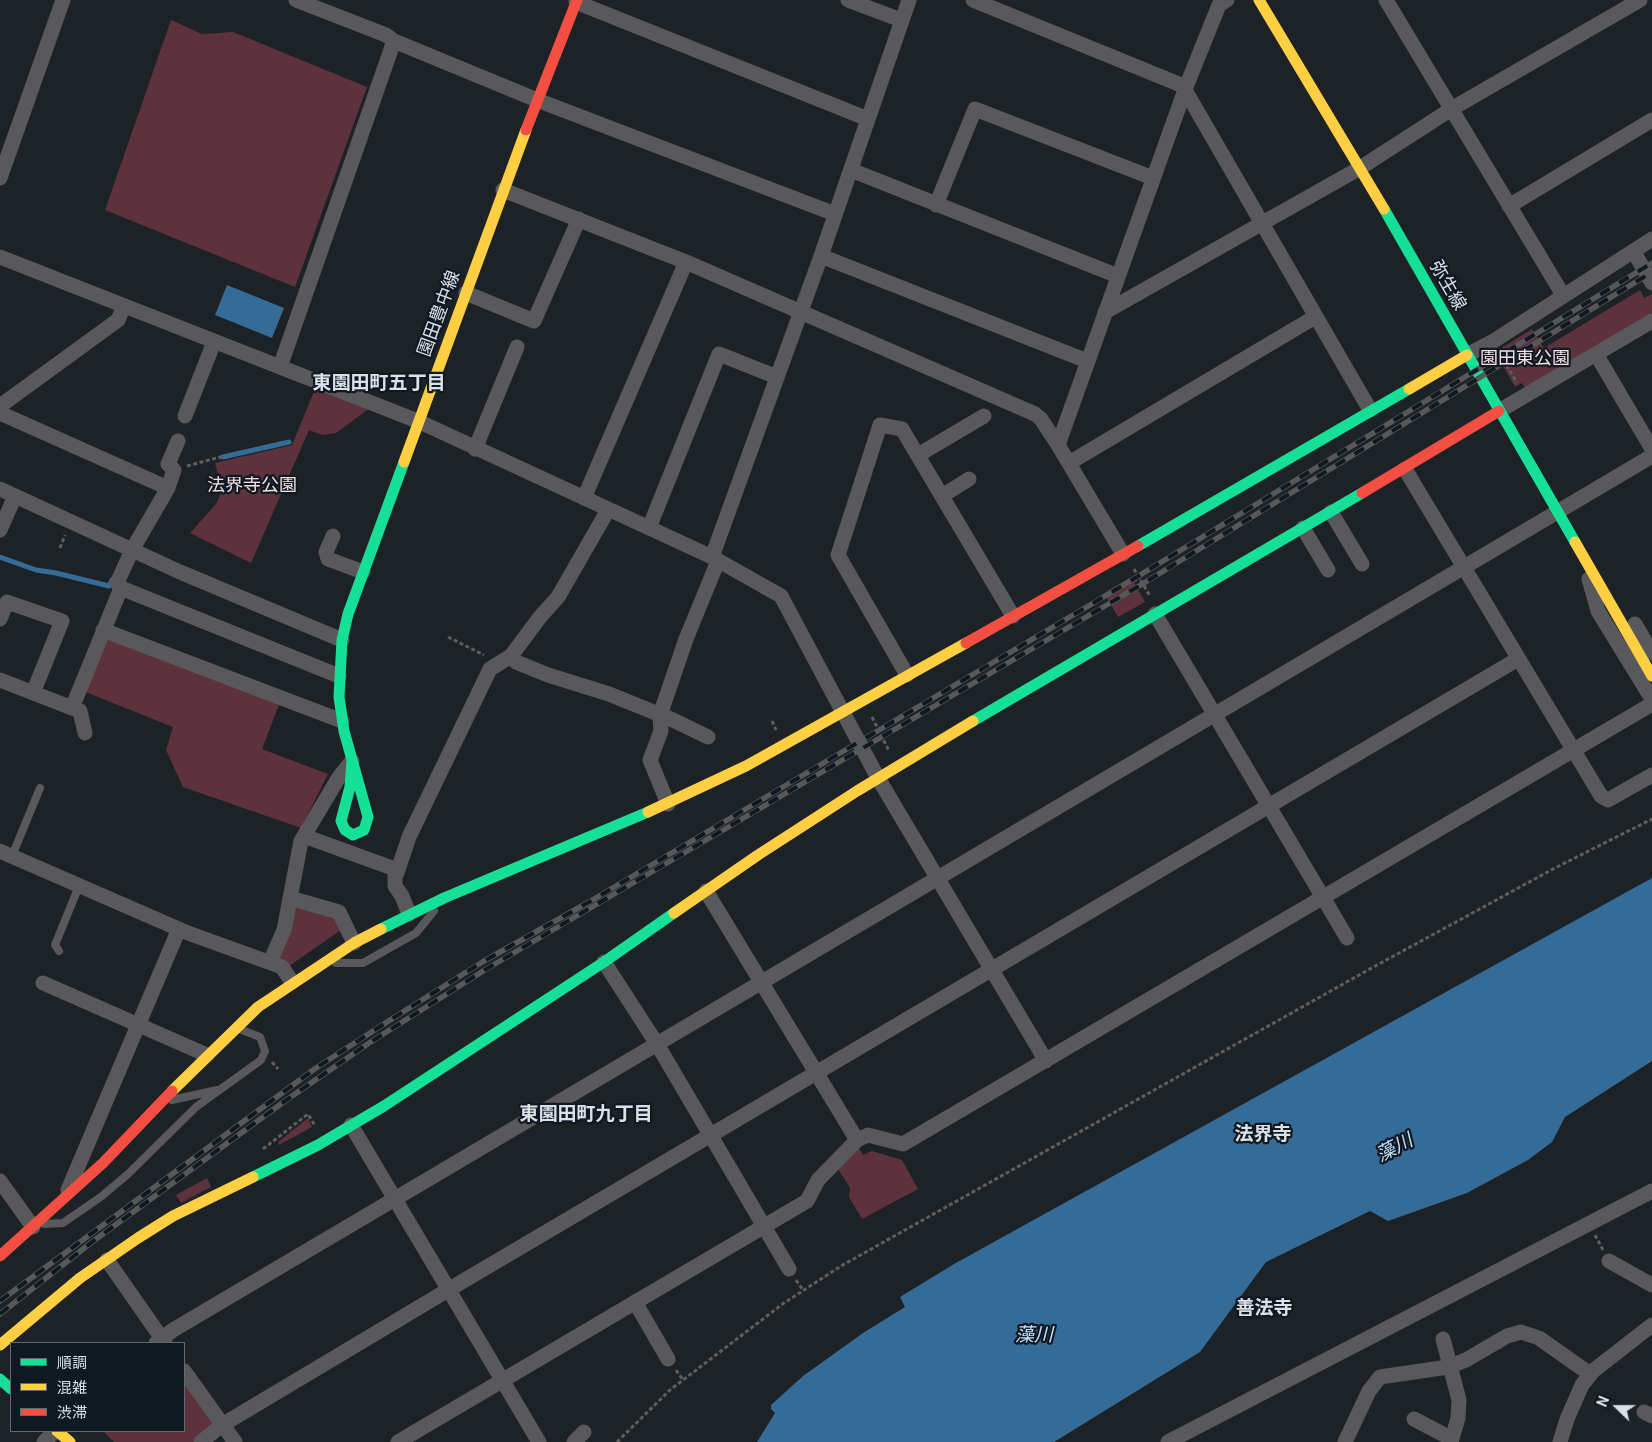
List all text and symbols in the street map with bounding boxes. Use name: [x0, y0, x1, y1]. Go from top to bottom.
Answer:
street label: 弥生線: [1424, 257, 1470, 315]
street label: 園田豊中線: [414, 268, 466, 360]
park label: 園田東公園: [1480, 348, 1570, 370]
district label: 東園田町五丁目: [313, 373, 445, 395]
park label: 法界寺公園: [207, 475, 297, 497]
district label: 東園田町九丁目: [520, 1104, 652, 1126]
district label: 法界寺: [1235, 1124, 1291, 1146]
water label: 藻川: [1373, 1130, 1417, 1168]
district label: 善法寺: [1236, 1298, 1292, 1320]
water label: 藻川: [1015, 1325, 1053, 1347]
legend: [10, 1342, 185, 1432]
text: 順調: [57, 1354, 87, 1372]
text: 混雑: [57, 1379, 87, 1397]
north arrow: [1592, 1382, 1642, 1432]
text: N: [1594, 1394, 1612, 1409]
text: 渋滞: [57, 1404, 87, 1422]

